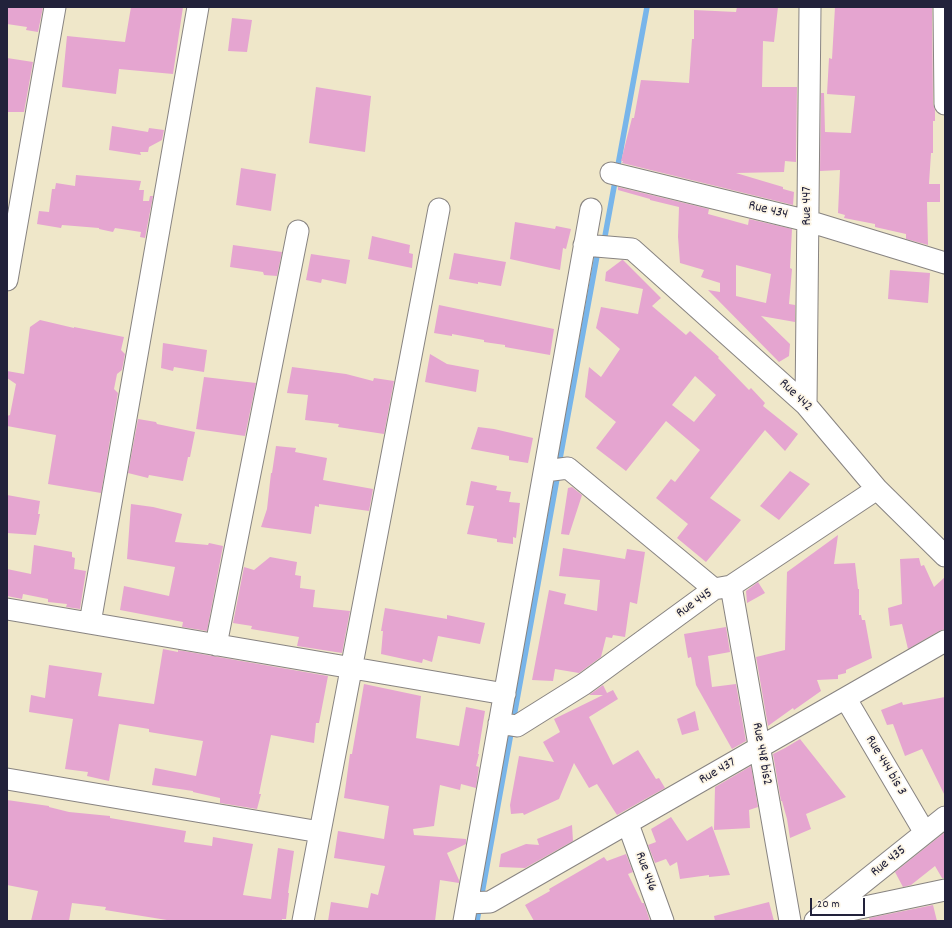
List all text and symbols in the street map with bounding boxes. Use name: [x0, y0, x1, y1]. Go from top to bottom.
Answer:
street label: Rue 447: [800, 186, 816, 226]
street label: Rue 434: [747, 198, 789, 224]
street label: Rue 442: [775, 376, 815, 416]
street label: Rue 445: [674, 586, 716, 622]
street label: Rue 448 bis2: [747, 721, 775, 787]
street label: Rue 444 bis 3: [861, 733, 909, 799]
street label: Rue 437: [697, 755, 739, 789]
street label: Rue 435: [868, 843, 910, 881]
street label: Rue 446: [630, 850, 660, 894]
scale bar: [812, 890, 867, 916]
text: 20 m: [817, 896, 840, 913]

